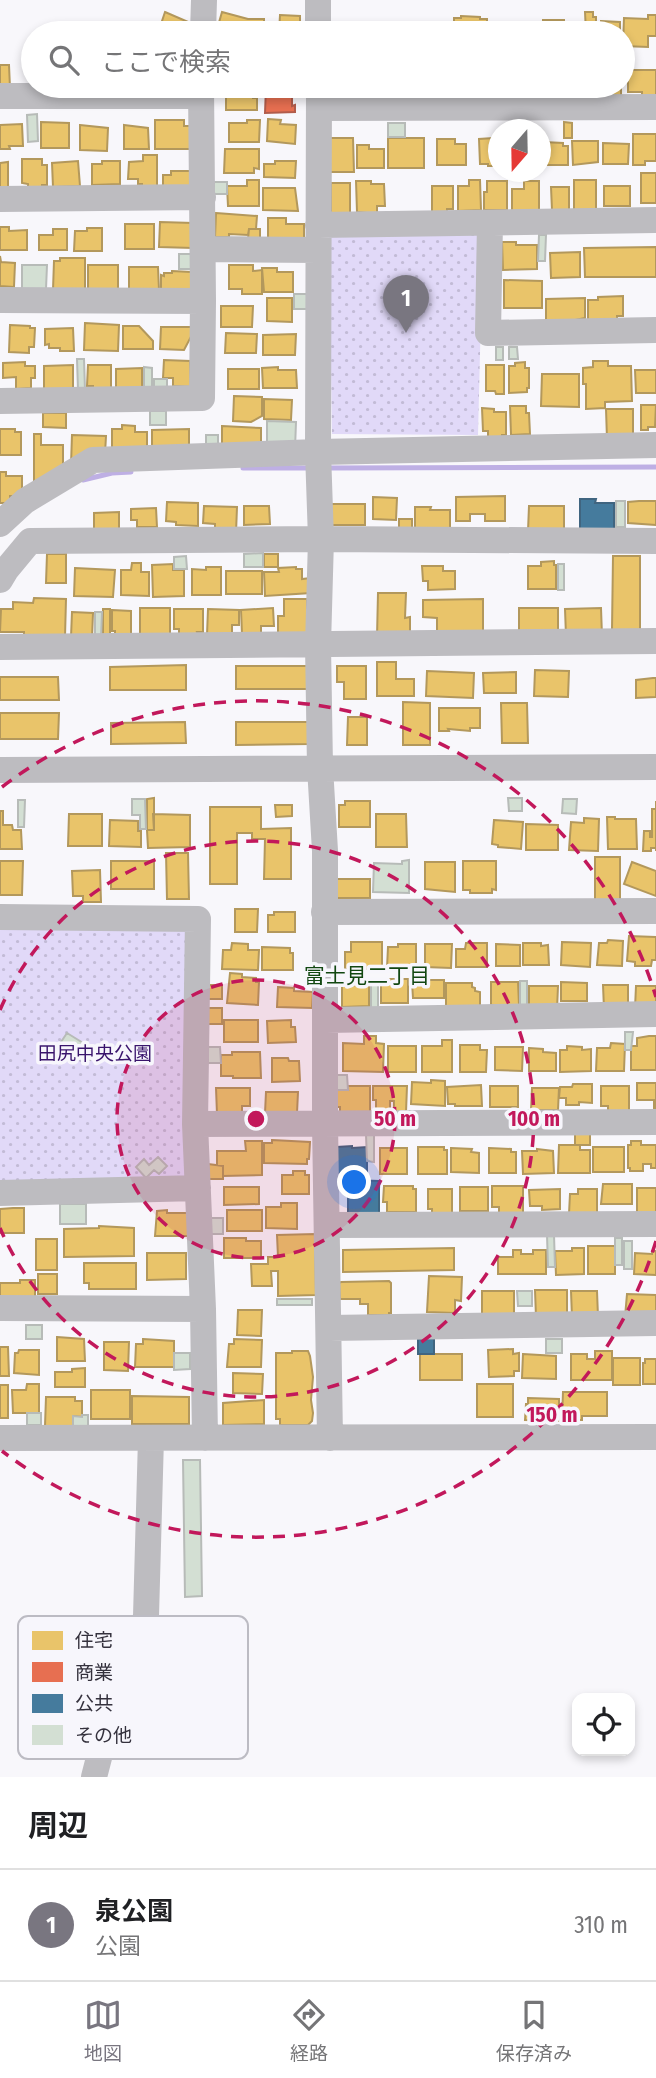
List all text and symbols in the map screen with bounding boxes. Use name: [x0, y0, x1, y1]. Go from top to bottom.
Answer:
search box: [21, 21, 635, 98]
icon: search: [45, 41, 83, 79]
text: ここで検索: [101, 47, 231, 78]
north arrow: [488, 119, 551, 182]
pin: 1: [383, 275, 429, 333]
district label: 富士見二丁目: [304, 963, 430, 989]
park label: 田尻中央公園: [38, 1042, 152, 1065]
text: 50 m: [374, 1106, 416, 1132]
text: 100 m: [508, 1106, 560, 1132]
centre of rings: [244, 1107, 268, 1131]
your location: [337, 1165, 371, 1199]
text: 150 m: [526, 1402, 578, 1428]
legend: [18, 1616, 248, 1759]
text: 住宅: [75, 1629, 113, 1652]
text: 商業: [75, 1661, 113, 1684]
text: 公共: [75, 1692, 113, 1715]
map controls: [572, 1693, 635, 1756]
button: locate: [572, 1693, 635, 1756]
text: その他: [75, 1724, 132, 1747]
text: 周辺: [28, 1808, 88, 1844]
text: 泉公園: [95, 1896, 173, 1927]
text: 1: [46, 1911, 56, 1939]
text: 310 m: [574, 1911, 628, 1939]
text: 公園: [95, 1932, 141, 1960]
tab: 地図: [84, 1996, 122, 2065]
tab: 経路: [290, 1996, 328, 2065]
tab: 保存済み: [496, 1996, 572, 2065]

